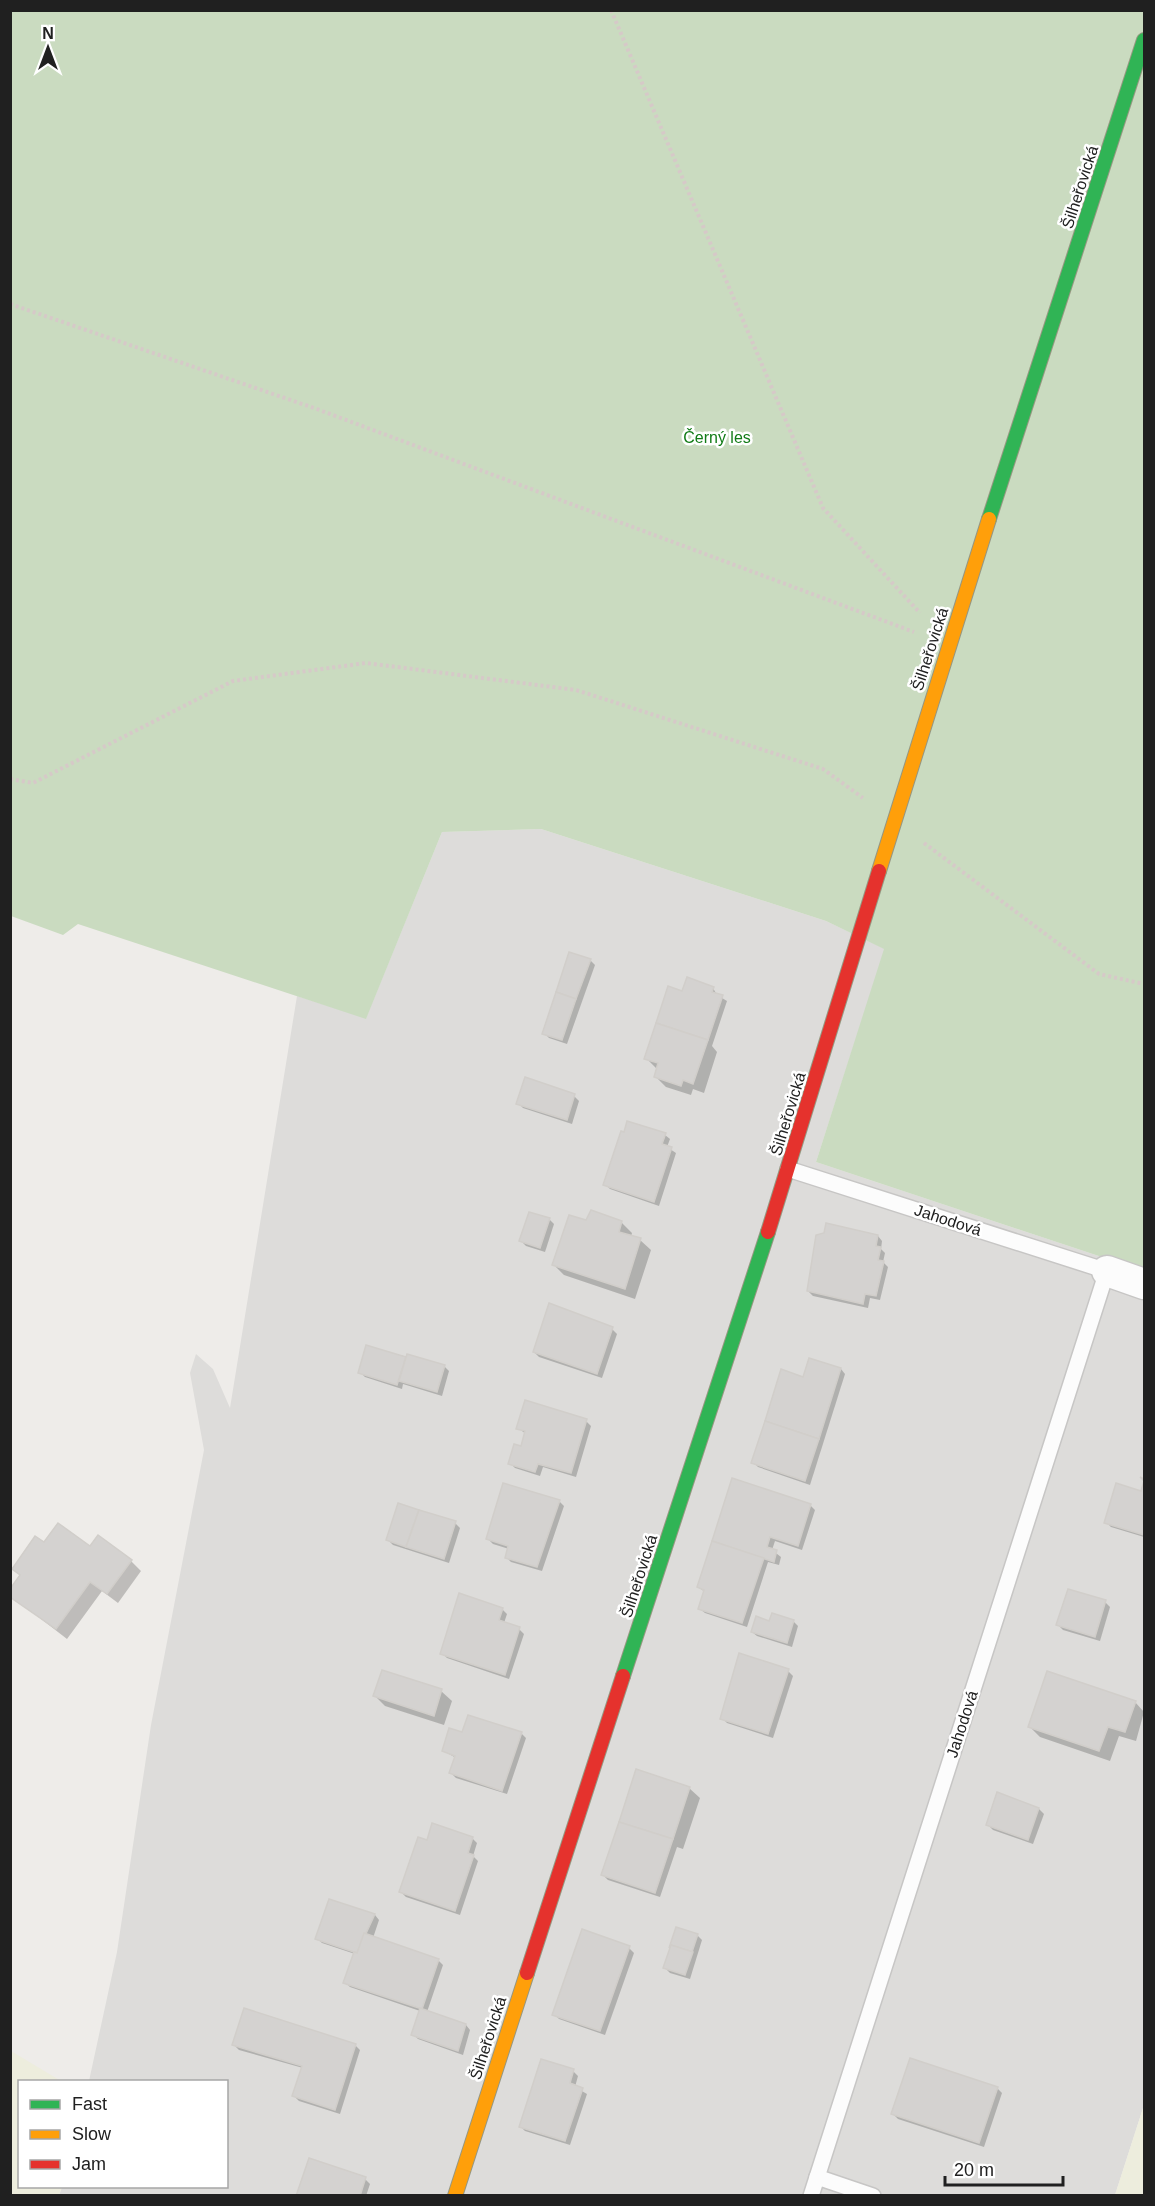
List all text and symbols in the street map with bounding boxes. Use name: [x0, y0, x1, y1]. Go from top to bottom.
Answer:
north arrow: [18, 18, 78, 78]
text: N: [42, 25, 54, 42]
street label: Šilheřovická: [1058, 143, 1101, 231]
park label: Černý les: [683, 428, 751, 446]
street label: Šilheřovická: [908, 605, 951, 693]
street label: Šilheřovická: [766, 1070, 809, 1158]
street label: Jahodová: [912, 1201, 984, 1239]
street label: Šilheřovická: [617, 1532, 660, 1620]
street label: Jahodová: [943, 1688, 981, 1760]
street label: Šilheřovická: [466, 1994, 509, 2082]
legend: [18, 2080, 228, 2188]
text: Fast: [72, 2094, 107, 2114]
text: Slow: [72, 2124, 112, 2144]
scale bar: [945, 2149, 1064, 2187]
text: Jam: [72, 2154, 106, 2174]
text: 20 m: [954, 2160, 994, 2180]

